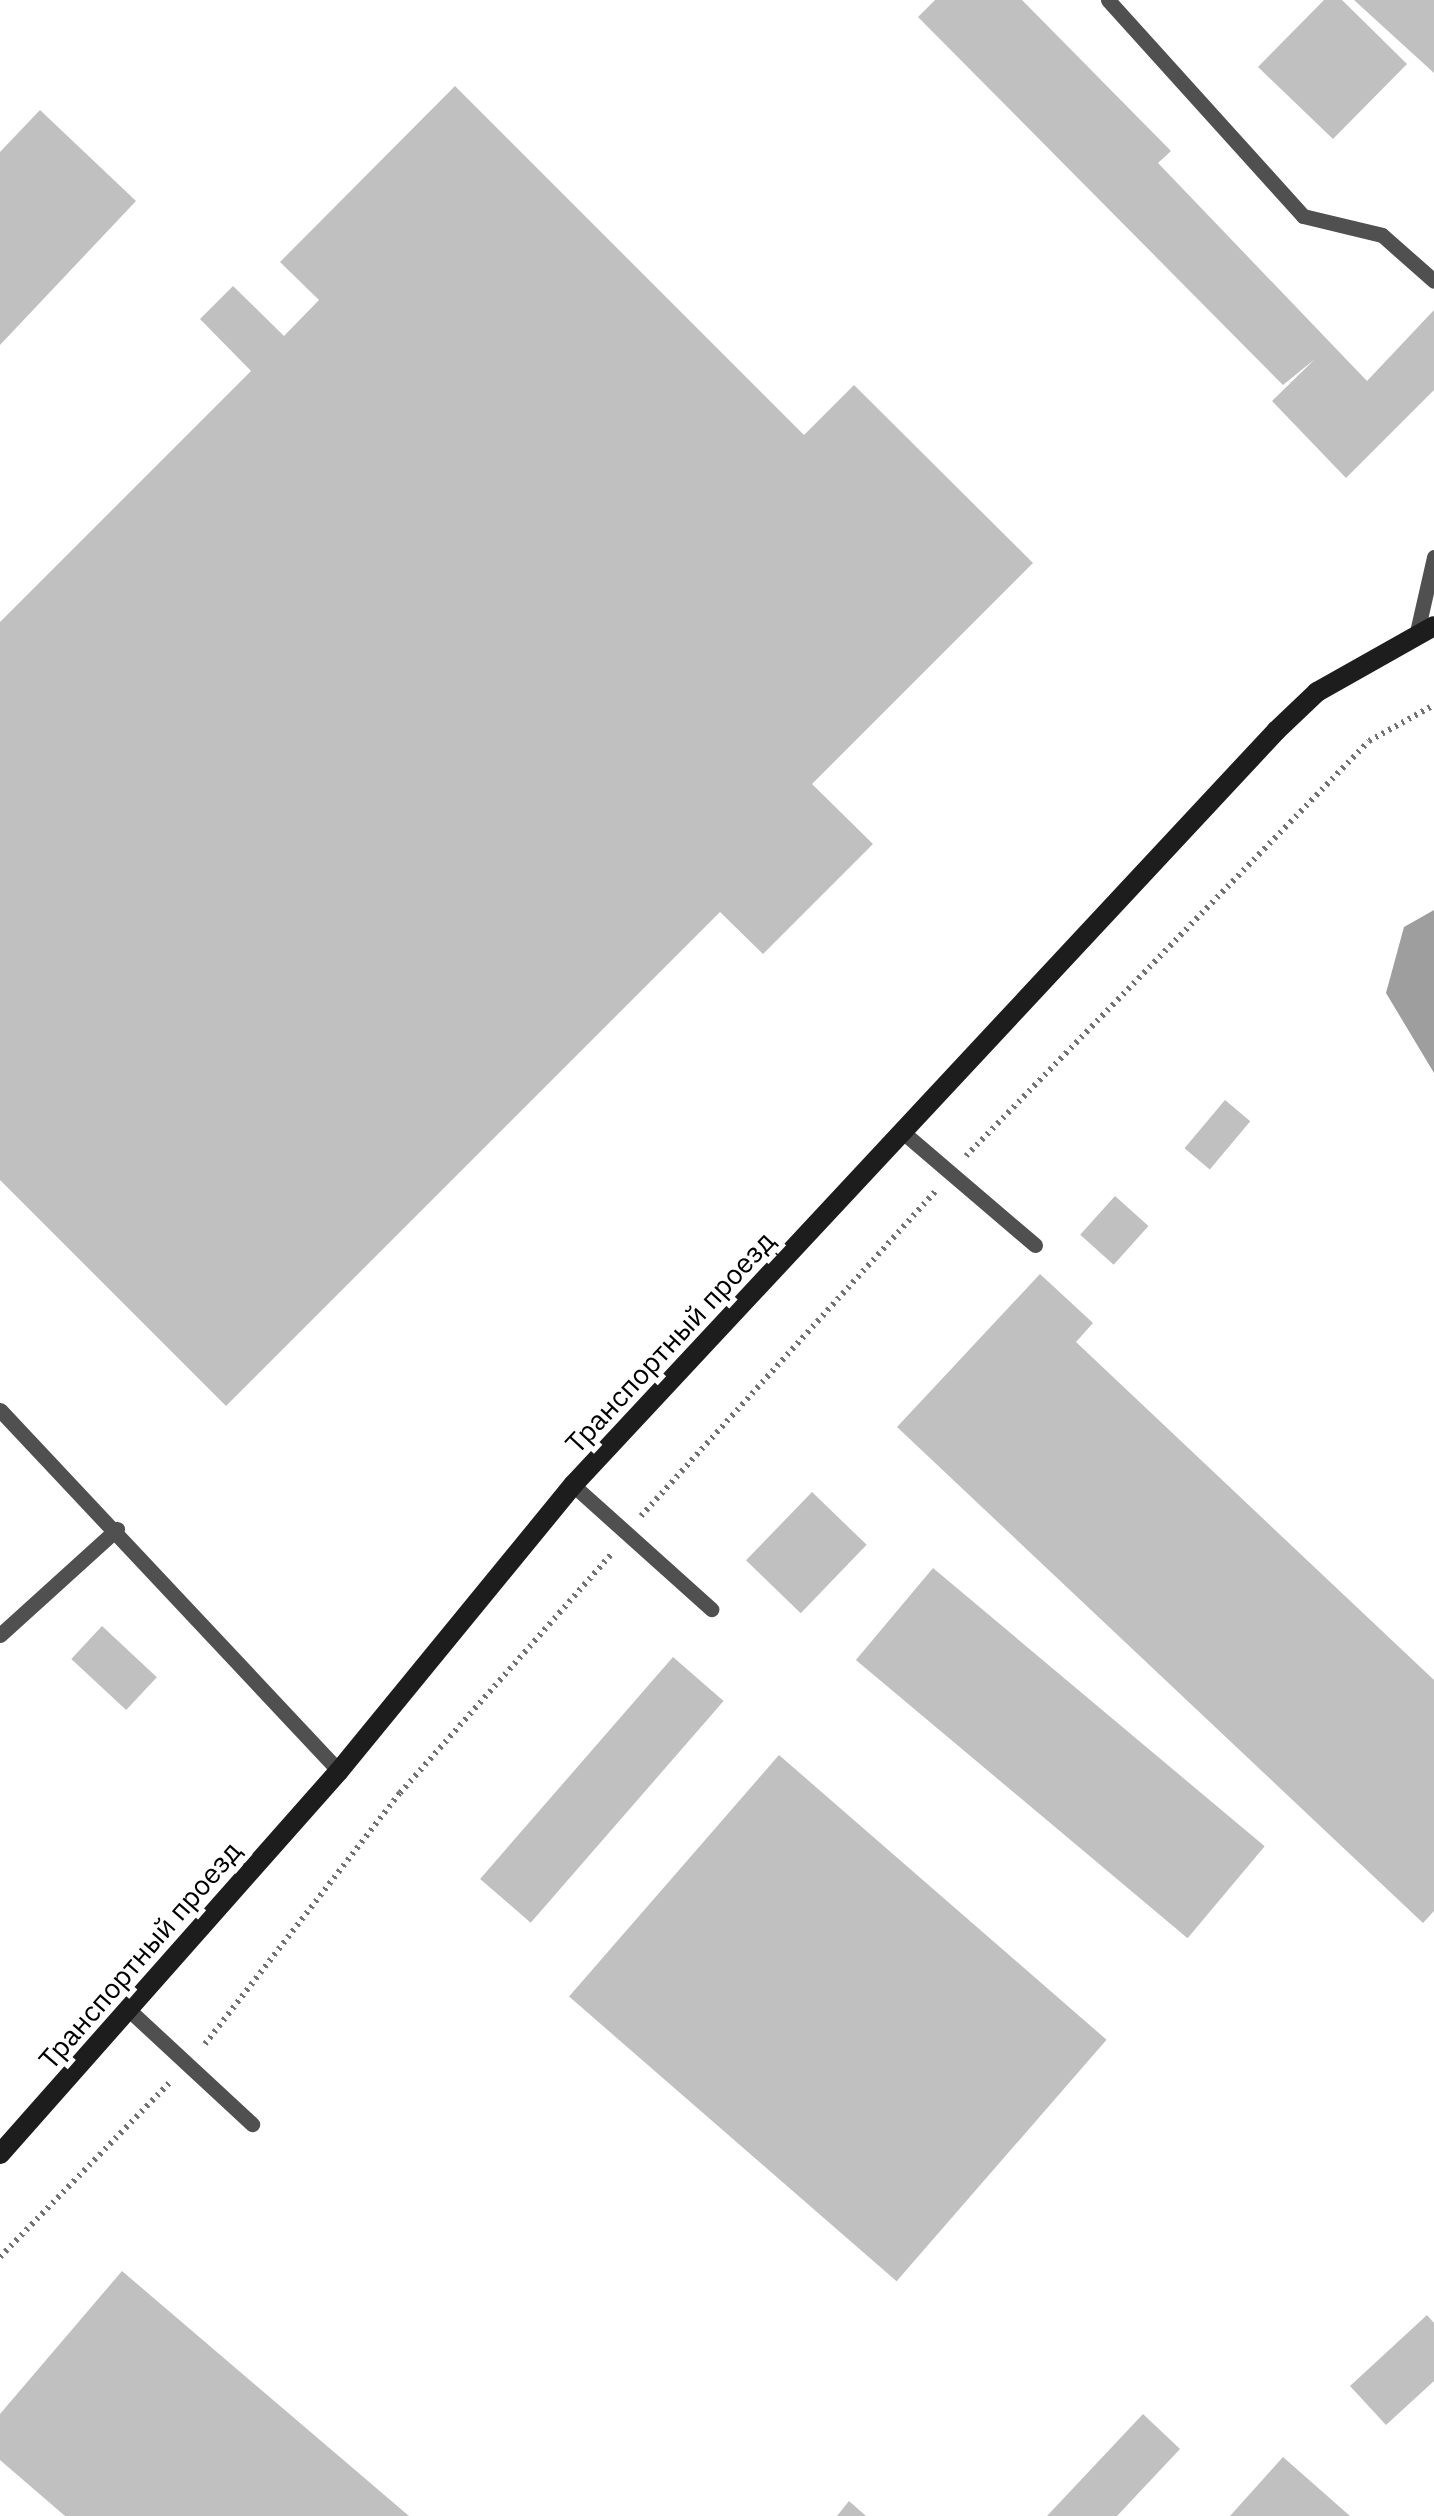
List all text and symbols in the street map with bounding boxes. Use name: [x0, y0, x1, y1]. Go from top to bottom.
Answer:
street label: Транспортный проезд: [558, 1224, 782, 1460]
street label: Транспортный проезд: [32, 1834, 248, 2076]

